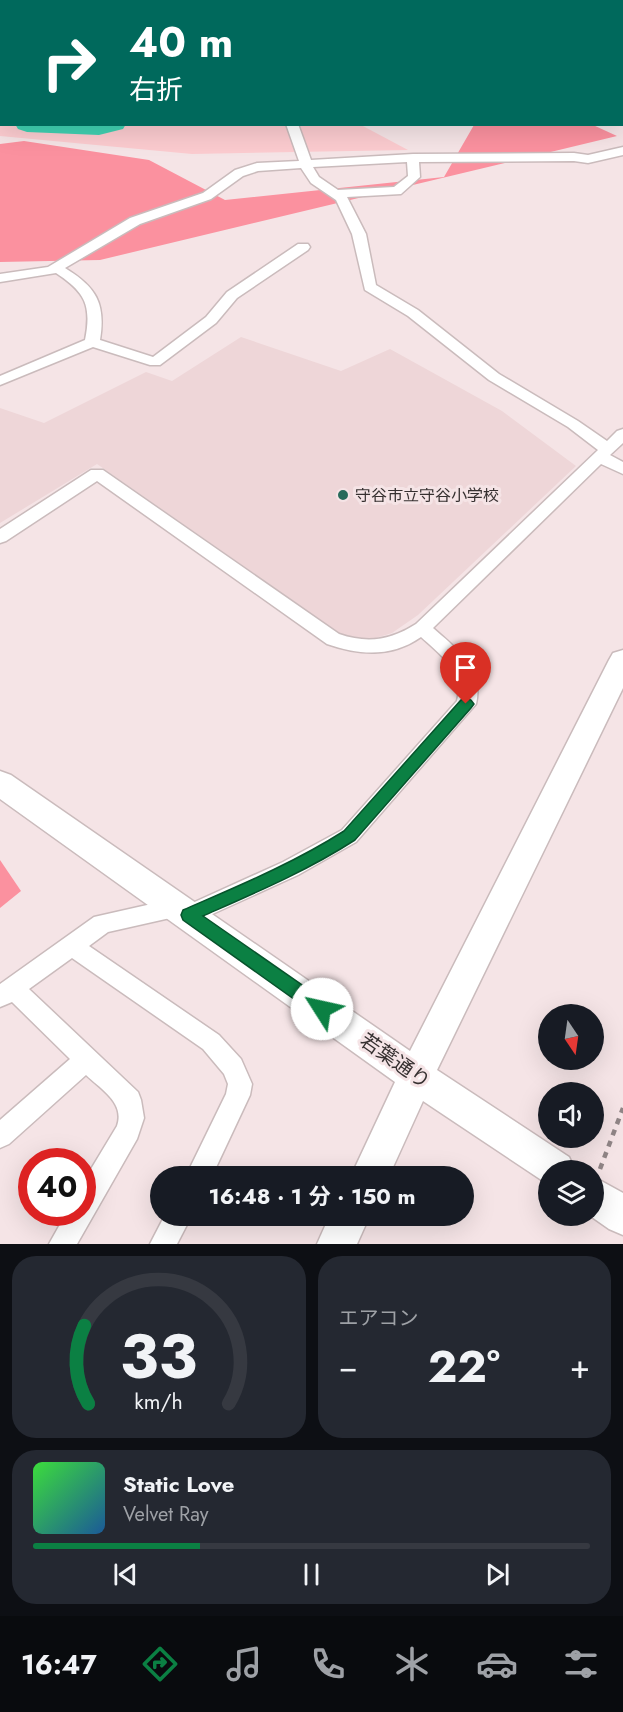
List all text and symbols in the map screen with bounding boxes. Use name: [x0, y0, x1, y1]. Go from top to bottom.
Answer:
text: 40 m: [129, 12, 233, 73]
icon: right: [30, 24, 108, 102]
text: 右折: [129, 70, 183, 109]
place label: 守谷市立守谷小学校: [355, 484, 499, 507]
marker: 守谷市立守谷小学校: [336, 488, 350, 502]
pin: [440, 642, 491, 704]
icon: arrive: [449, 651, 482, 684]
position arrow: [290, 977, 354, 1041]
north arrow: [538, 1004, 604, 1070]
map controls: [538, 1004, 604, 1226]
street label: 若葉通り: [354, 1026, 436, 1096]
button: sound: [538, 1082, 604, 1148]
speed limit sign: 40: [18, 1148, 96, 1226]
button: layers: [538, 1160, 604, 1226]
text: 16:48 · 1 分 · 150 m: [208, 1180, 416, 1212]
text: エアコン: [339, 1304, 419, 1333]
text: 33: [120, 1311, 197, 1401]
text: 22°: [428, 1334, 500, 1399]
text: −: [339, 1343, 358, 1390]
text: +: [570, 1343, 590, 1390]
text: km/h: [135, 1386, 183, 1417]
text: Static Love: [123, 1468, 234, 1500]
text: Velvet Ray: [123, 1500, 209, 1529]
icon: previous: [109, 1558, 142, 1591]
icon: pause: [295, 1558, 328, 1591]
icon: next: [481, 1558, 514, 1591]
icon: directions: [139, 1643, 181, 1685]
icon: music: [223, 1643, 265, 1685]
icon: phone: [307, 1643, 349, 1685]
icon: climate: [391, 1643, 433, 1685]
icon: car: [476, 1643, 518, 1685]
icon: filters: [560, 1643, 602, 1685]
text: 16:47: [21, 1645, 97, 1684]

